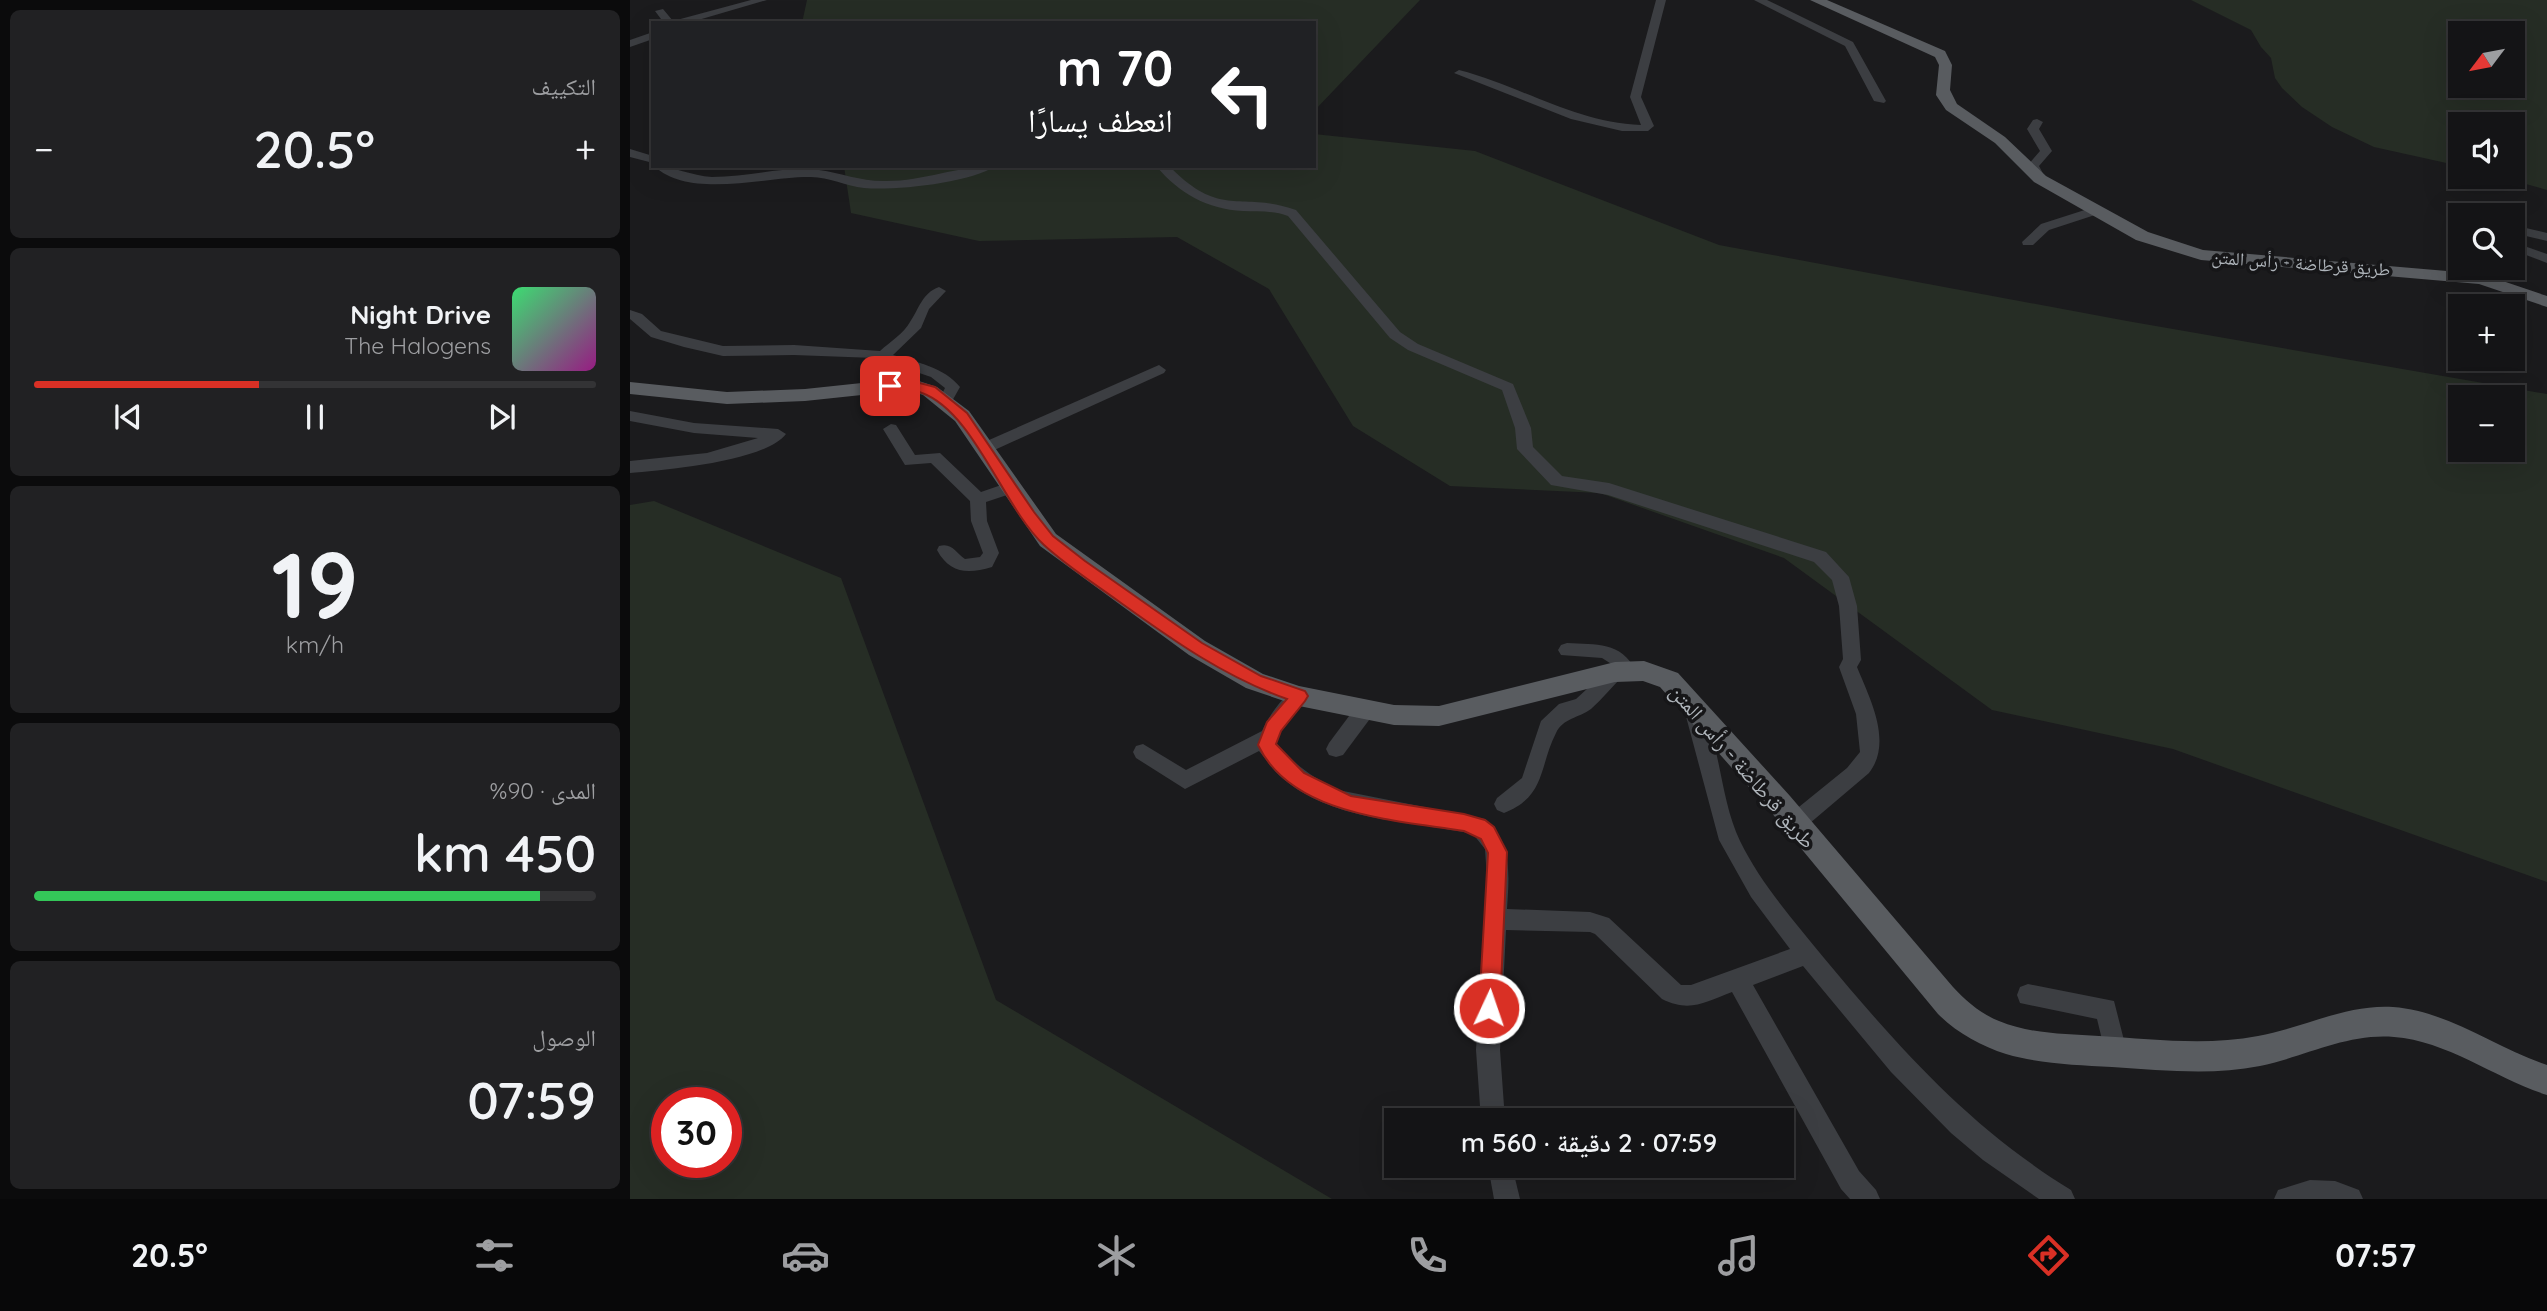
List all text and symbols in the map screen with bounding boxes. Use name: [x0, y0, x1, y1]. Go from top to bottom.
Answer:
north arrow: [2448, 21, 2525, 98]
map controls: [2448, 21, 2525, 462]
text: 70 m: [1057, 37, 1173, 98]
icon: left: [1197, 49, 1288, 140]
text: التكييف: [531, 72, 596, 101]
text: انعطف يسارًا: [1028, 100, 1173, 140]
button: sound: [2448, 112, 2525, 189]
text: 20.5°: [253, 116, 375, 181]
text: −: [34, 125, 54, 173]
text: +: [575, 125, 596, 173]
button: search: [2448, 203, 2525, 280]
street label: طريق قرطاضة - رأس المتن: [2211, 245, 2391, 281]
button: +: [2448, 294, 2525, 371]
text: Night Drive: [350, 298, 491, 331]
text: The Halogens: [344, 331, 491, 360]
pin: [860, 356, 920, 416]
icon: arrive: [871, 367, 909, 405]
button: −: [2448, 385, 2525, 462]
icon: previous: [109, 398, 147, 436]
icon: pause: [296, 398, 334, 436]
icon: next: [483, 398, 521, 436]
text: 19: [271, 527, 359, 641]
text: km/h: [286, 630, 344, 659]
street label: طريق قرطاضة - رأس المتن: [1664, 679, 1821, 854]
text: المدى · 90%: [490, 776, 596, 805]
text: 450 km: [414, 820, 596, 885]
position arrow: [1452, 971, 1526, 1045]
text: الوصول: [532, 1023, 596, 1052]
text: 07:59: [467, 1067, 596, 1132]
speed limit sign: 30: [651, 1087, 742, 1178]
text: 07:59 · 2 دقيقة · 560 m: [1461, 1126, 1717, 1159]
icon: filters: [470, 1231, 519, 1280]
icon: car: [781, 1231, 830, 1280]
icon: climate: [1092, 1231, 1141, 1280]
icon: phone: [1403, 1231, 1452, 1280]
icon: music: [1714, 1231, 1763, 1280]
icon: directions: [2024, 1231, 2073, 1280]
text: 20.5°: [131, 1235, 208, 1275]
text: 07:57: [2335, 1235, 2416, 1275]

